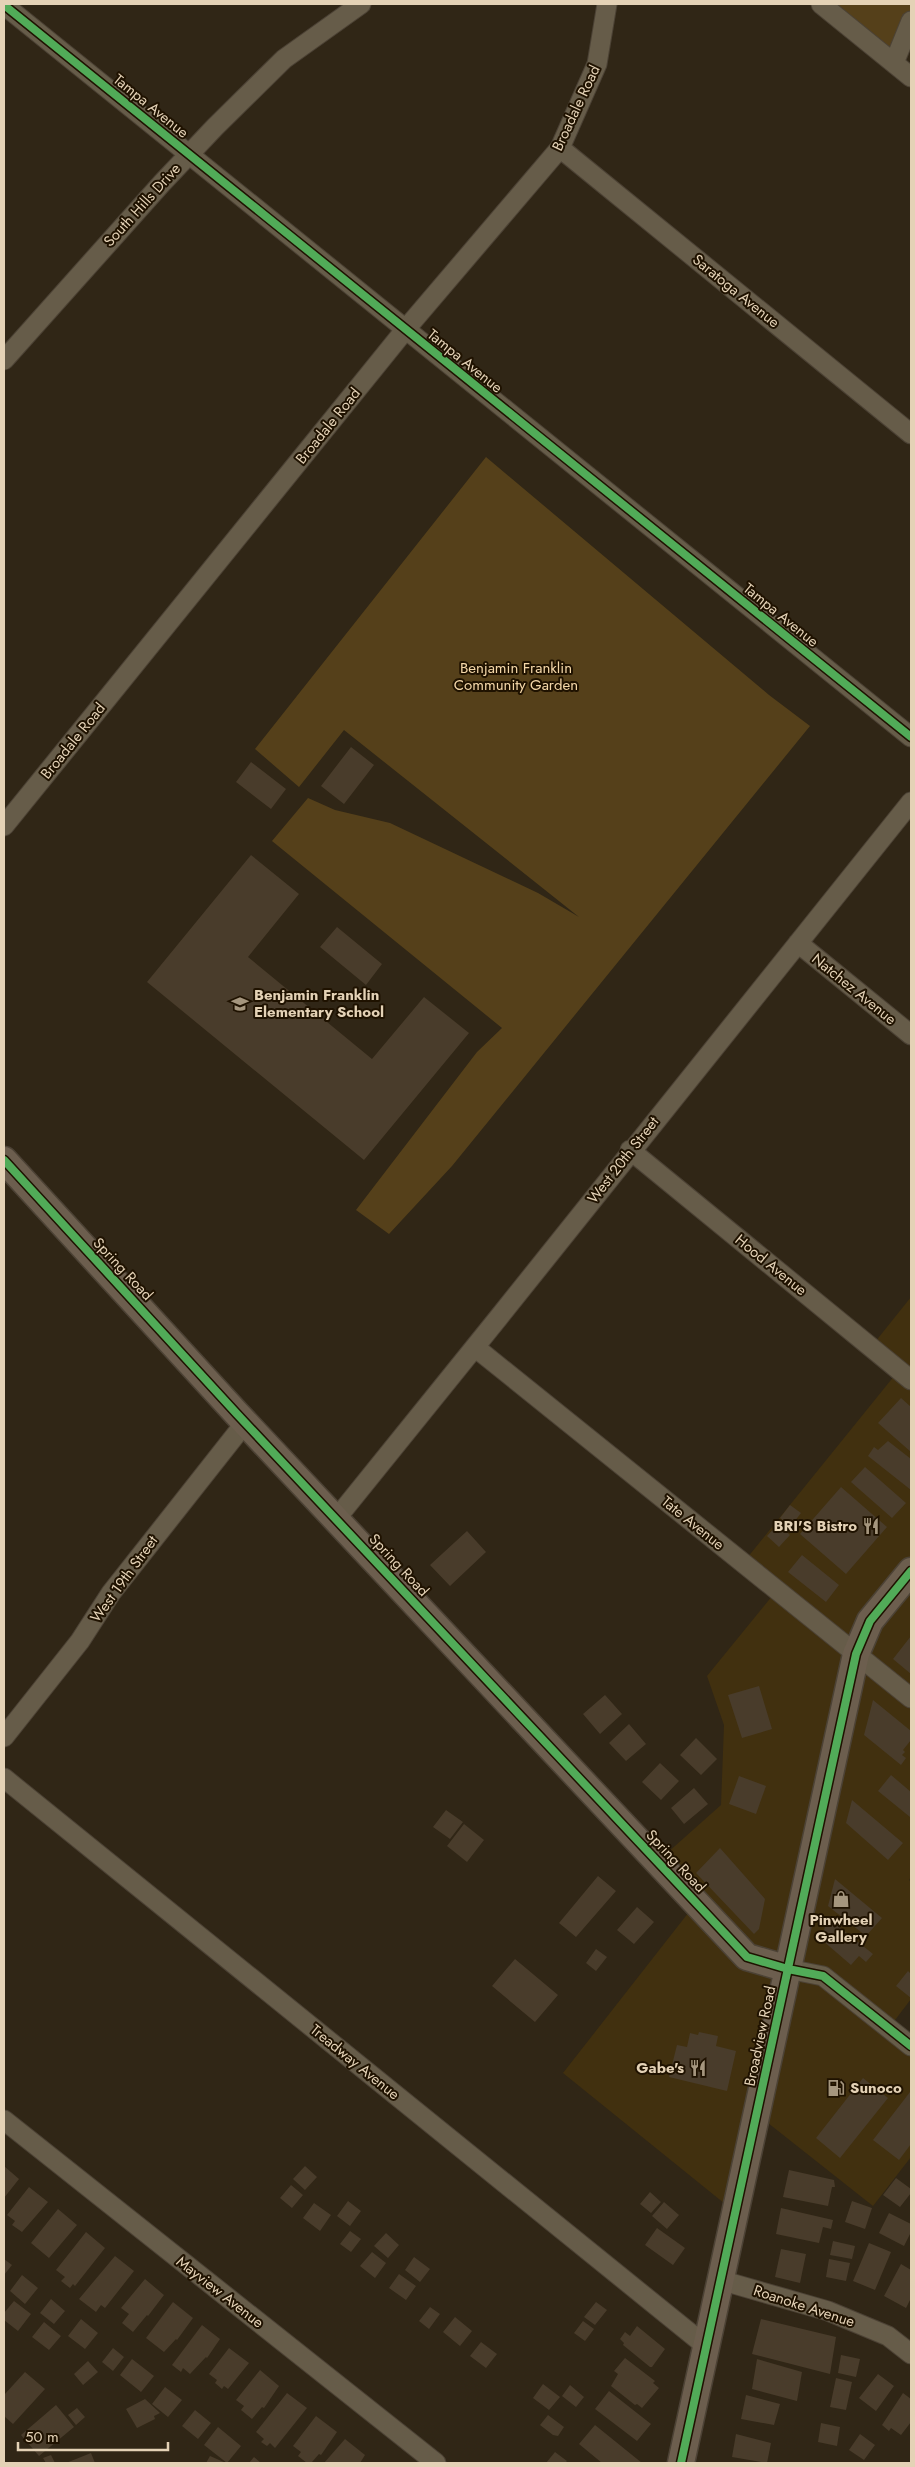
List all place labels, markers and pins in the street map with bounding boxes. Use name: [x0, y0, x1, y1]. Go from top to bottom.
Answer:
place label: Benjamin Franklin Elementary School: [254, 984, 384, 1023]
school or university icon: Benjamin Franklin Elementary School: [230, 994, 250, 1014]
place label: BRI'S Bistro: [774, 1515, 857, 1537]
restaurant icon: BRI'S Bistro: [861, 1516, 881, 1536]
shop icon: Pinwheel Gallery: [831, 1889, 851, 1909]
place label: Pinwheel Gallery: [809, 1909, 873, 1948]
place label: Gabe's: [636, 2057, 684, 2079]
restaurant icon: Gabe's: [688, 2058, 708, 2078]
place label: Sunoco: [850, 2077, 902, 2099]
fuel station icon: Sunoco: [826, 2078, 846, 2098]

